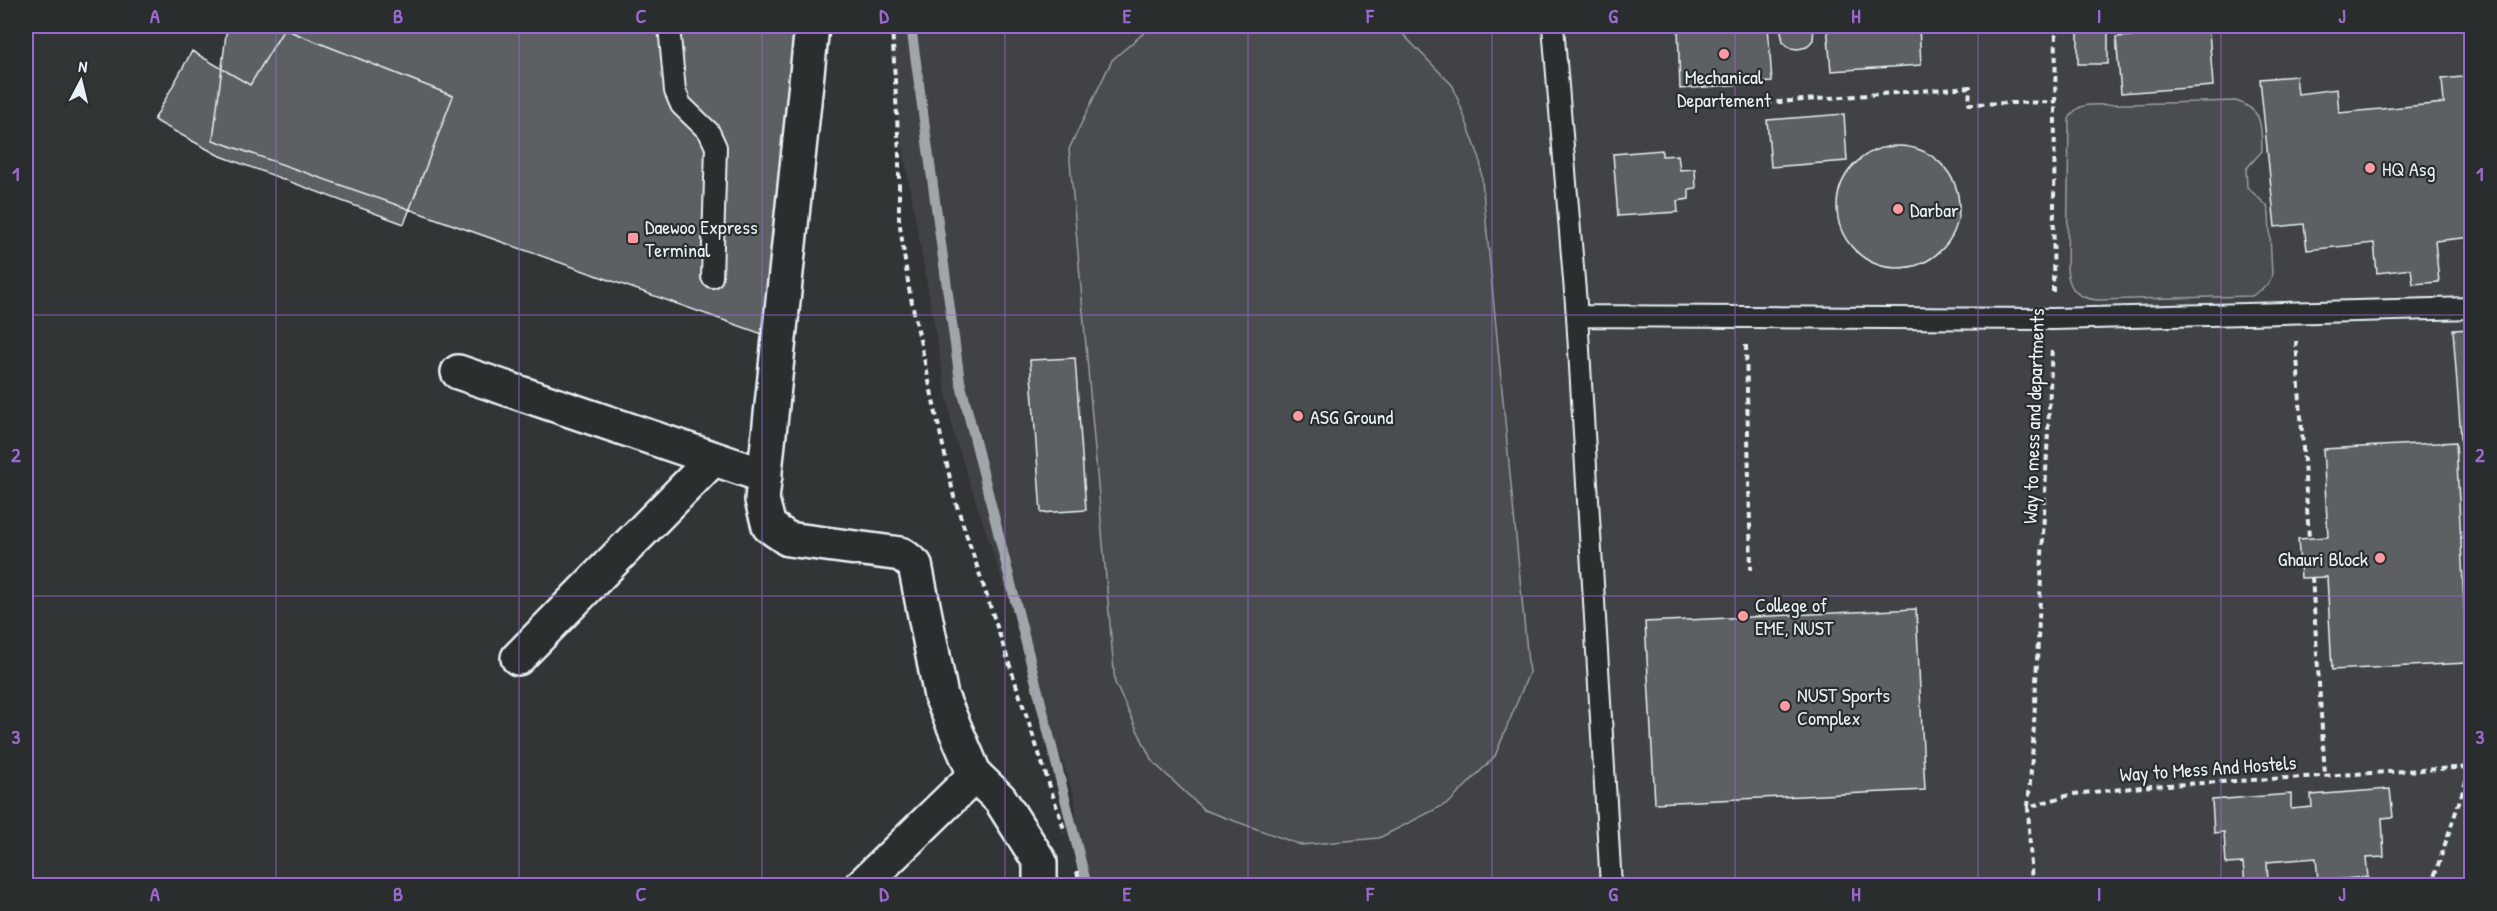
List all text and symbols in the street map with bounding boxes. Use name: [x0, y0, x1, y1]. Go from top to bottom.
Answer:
text: A: [150, 2, 160, 29]
text: B: [393, 2, 403, 29]
text: C: [636, 2, 647, 29]
text: D: [879, 2, 889, 29]
text: E: [1123, 2, 1132, 29]
text: F: [1365, 2, 1375, 29]
text: G: [1608, 2, 1618, 29]
text: H: [1851, 2, 1861, 29]
text: I: [2097, 2, 2101, 29]
text: J: [2338, 2, 2346, 29]
marker: Mechanical Departement: [1717, 47, 1731, 61]
north arrow: [51, 51, 111, 111]
text: N: [77, 55, 89, 78]
place label: Mechanical Departement: [1677, 63, 1772, 113]
place label: HQ Asg: [2382, 155, 2436, 182]
text: 1: [12, 160, 20, 187]
text: 1: [2476, 160, 2484, 187]
marker: HQ Asg: [2363, 161, 2377, 175]
place label: Darbar: [1910, 196, 1959, 223]
marker: Darbar: [1891, 202, 1905, 216]
place label: Daewoo Express Terminal: [645, 213, 758, 263]
marker: Daewoo Express Terminal: [626, 231, 640, 245]
street label: Way to mess and departments: [2016, 308, 2050, 524]
place label: ASG Ground: [1310, 403, 1394, 430]
marker: ASG Ground: [1291, 409, 1305, 423]
text: 2: [11, 441, 21, 468]
text: 2: [2475, 441, 2485, 468]
place label: Ghauri Block: [2278, 545, 2368, 572]
marker: Ghauri Block: [2373, 551, 2387, 565]
place label: College of EME, NUST: [1755, 591, 1834, 641]
marker: College of EME, NUST: [1736, 609, 1750, 623]
place label: NUST Sports Complex: [1797, 681, 1890, 731]
marker: NUST Sports Complex: [1778, 699, 1792, 713]
text: 3: [12, 723, 21, 750]
text: 3: [2476, 723, 2485, 750]
street label: Way to Mess And Hostels: [2119, 748, 2297, 788]
text: A: [150, 880, 160, 907]
text: B: [393, 880, 403, 907]
text: C: [636, 880, 647, 907]
text: D: [879, 880, 889, 907]
text: E: [1123, 880, 1132, 907]
text: F: [1365, 880, 1375, 907]
text: G: [1608, 880, 1618, 907]
text: H: [1851, 880, 1861, 907]
text: I: [2097, 880, 2101, 907]
text: J: [2338, 880, 2346, 907]

